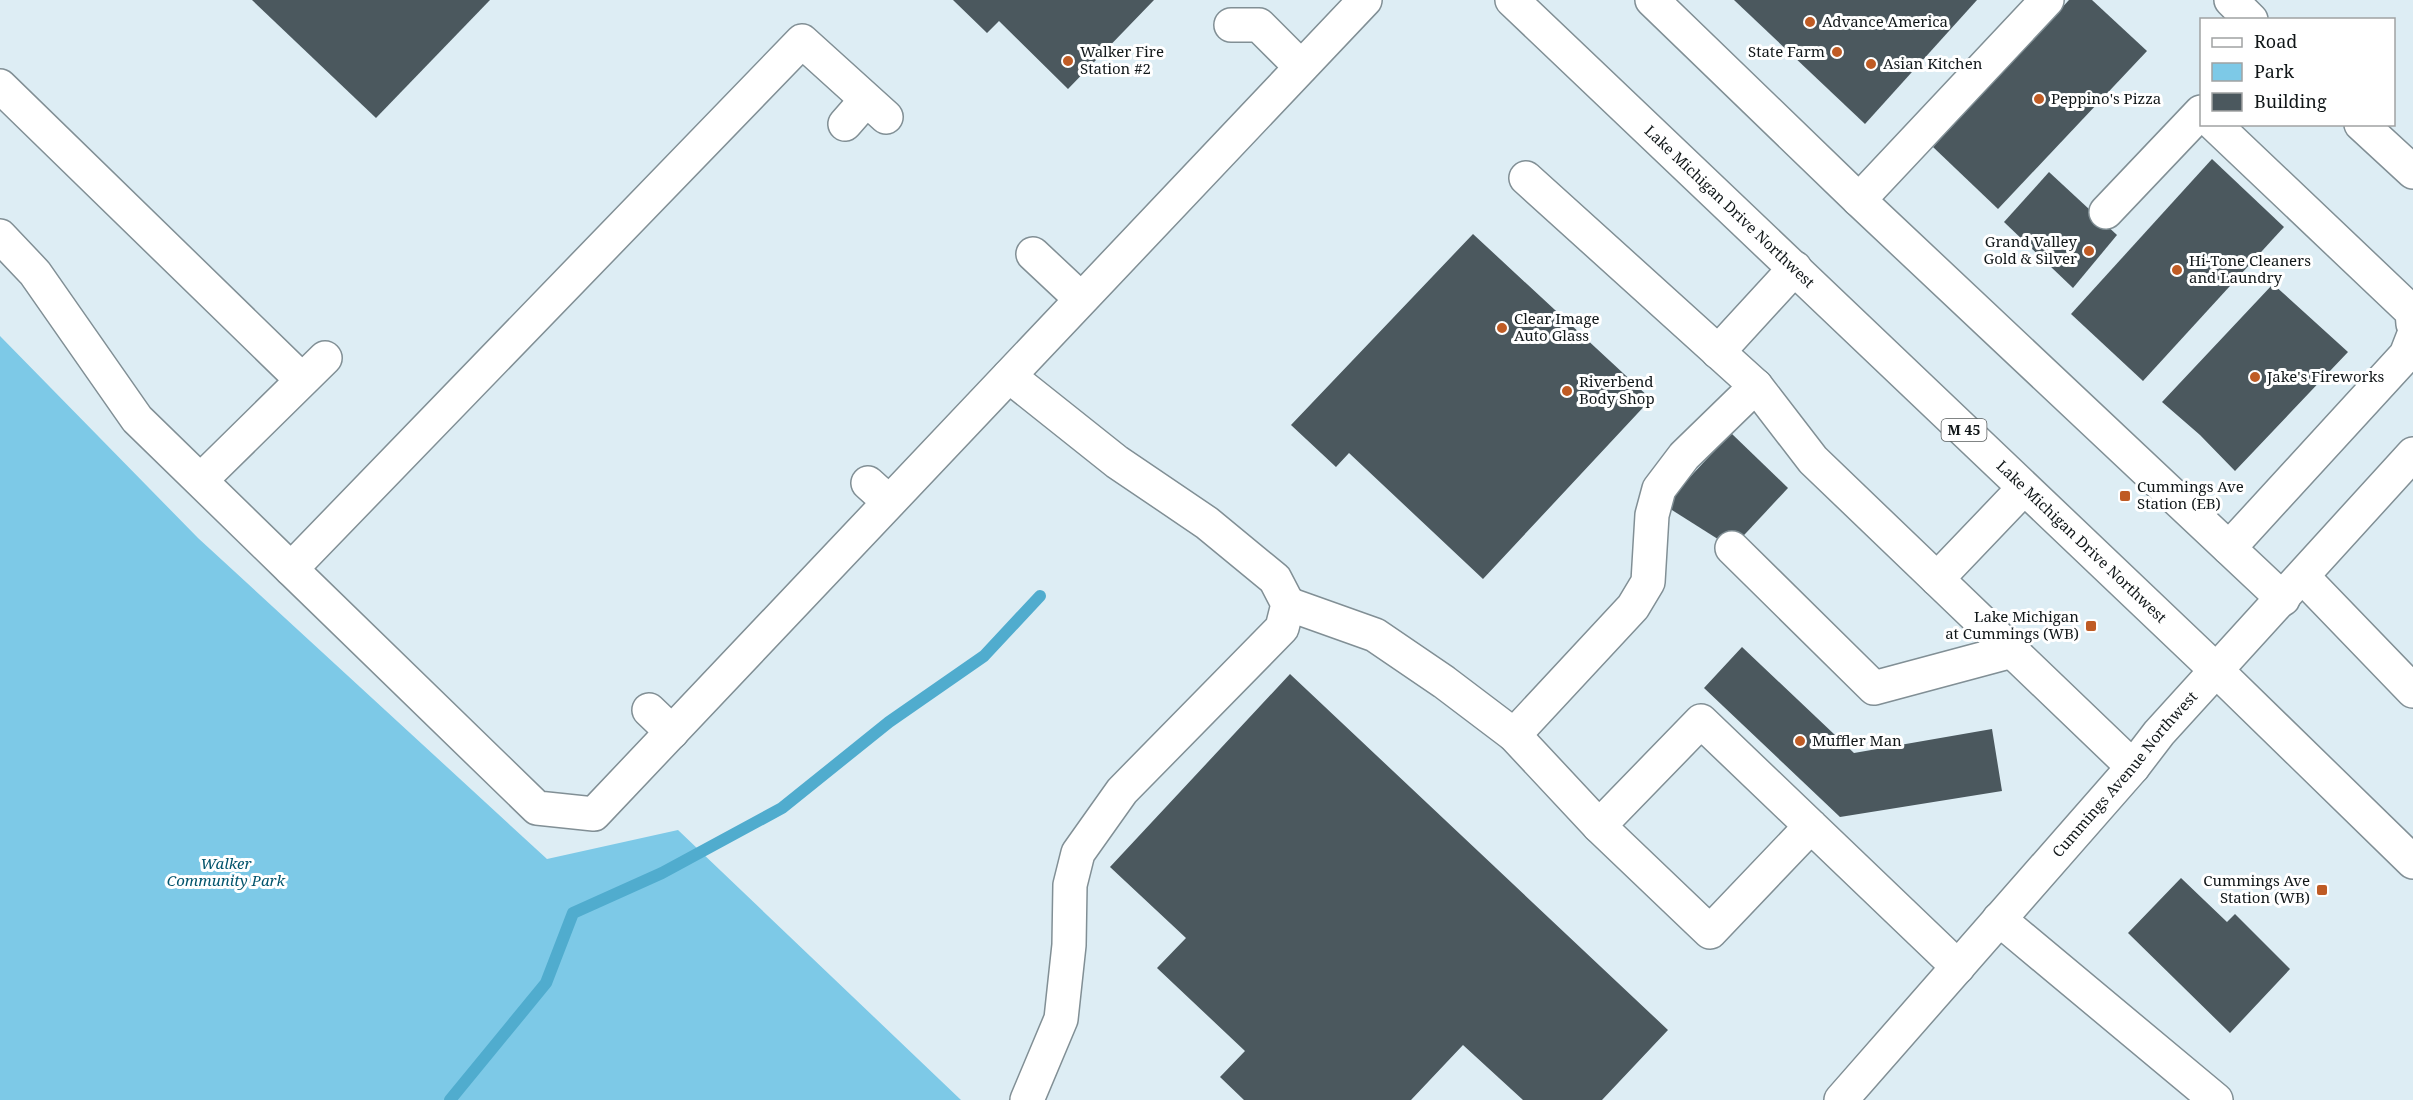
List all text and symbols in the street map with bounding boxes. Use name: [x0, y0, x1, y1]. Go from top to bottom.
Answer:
place label: Advance America: [1822, 11, 1948, 31]
marker: Advance America: [1803, 15, 1817, 29]
legend: [2200, 18, 2395, 126]
text: Road: [2254, 29, 2297, 53]
place label: Walker Fire Station #2: [1080, 41, 1164, 78]
place label: State Farm: [1748, 41, 1825, 61]
marker: State Farm: [1830, 45, 1844, 59]
place label: Asian Kitchen: [1883, 53, 1983, 73]
marker: Walker Fire Station #2: [1061, 54, 1075, 68]
marker: Asian Kitchen: [1864, 57, 1878, 71]
text: Park: [2254, 59, 2294, 83]
place label: Peppino's Pizza: [2051, 88, 2161, 108]
text: Building: [2254, 89, 2327, 113]
marker: Peppino's Pizza: [2032, 92, 2046, 106]
street label: Lake Michigan Drive Northwest: [1641, 120, 1819, 292]
place label: Grand Valley Gold & Silver: [1983, 231, 2078, 268]
marker: Grand Valley Gold & Silver: [2082, 244, 2096, 258]
place label: Hi-Tone Cleaners and Laundry: [2189, 250, 2311, 287]
marker: Hi-Tone Cleaners and Laundry: [2170, 263, 2184, 277]
place label: Clear Image Auto Glass: [1514, 308, 1600, 345]
marker: Clear Image Auto Glass: [1495, 321, 1509, 335]
place label: Jake's Fireworks: [2266, 366, 2384, 386]
marker: Jake's Fireworks: [2248, 370, 2262, 384]
place label: Riverbend Body Shop: [1579, 371, 1655, 408]
marker: Riverbend Body Shop: [1560, 384, 1574, 398]
road number: M 45: [1942, 419, 1986, 441]
street label: Lake Michigan Drive Northwest: [1993, 456, 2171, 627]
place label: Cummings Ave Station (EB): [2137, 476, 2244, 513]
marker: Cummings Ave Station (EB): [2118, 489, 2132, 503]
place label: Lake Michigan at Cummings (WB): [1945, 606, 2079, 643]
marker: Lake Michigan at Cummings (WB): [2084, 619, 2098, 633]
street label: Cummings Avenue Northwest: [2047, 687, 2201, 861]
place label: Muffler Man: [1812, 730, 1902, 750]
marker: Muffler Man: [1793, 734, 1807, 748]
park label: Walker Community Park: [167, 853, 286, 890]
place label: Cummings Ave Station (WB): [2203, 870, 2310, 907]
marker: Cummings Ave Station (WB): [2315, 883, 2329, 897]

